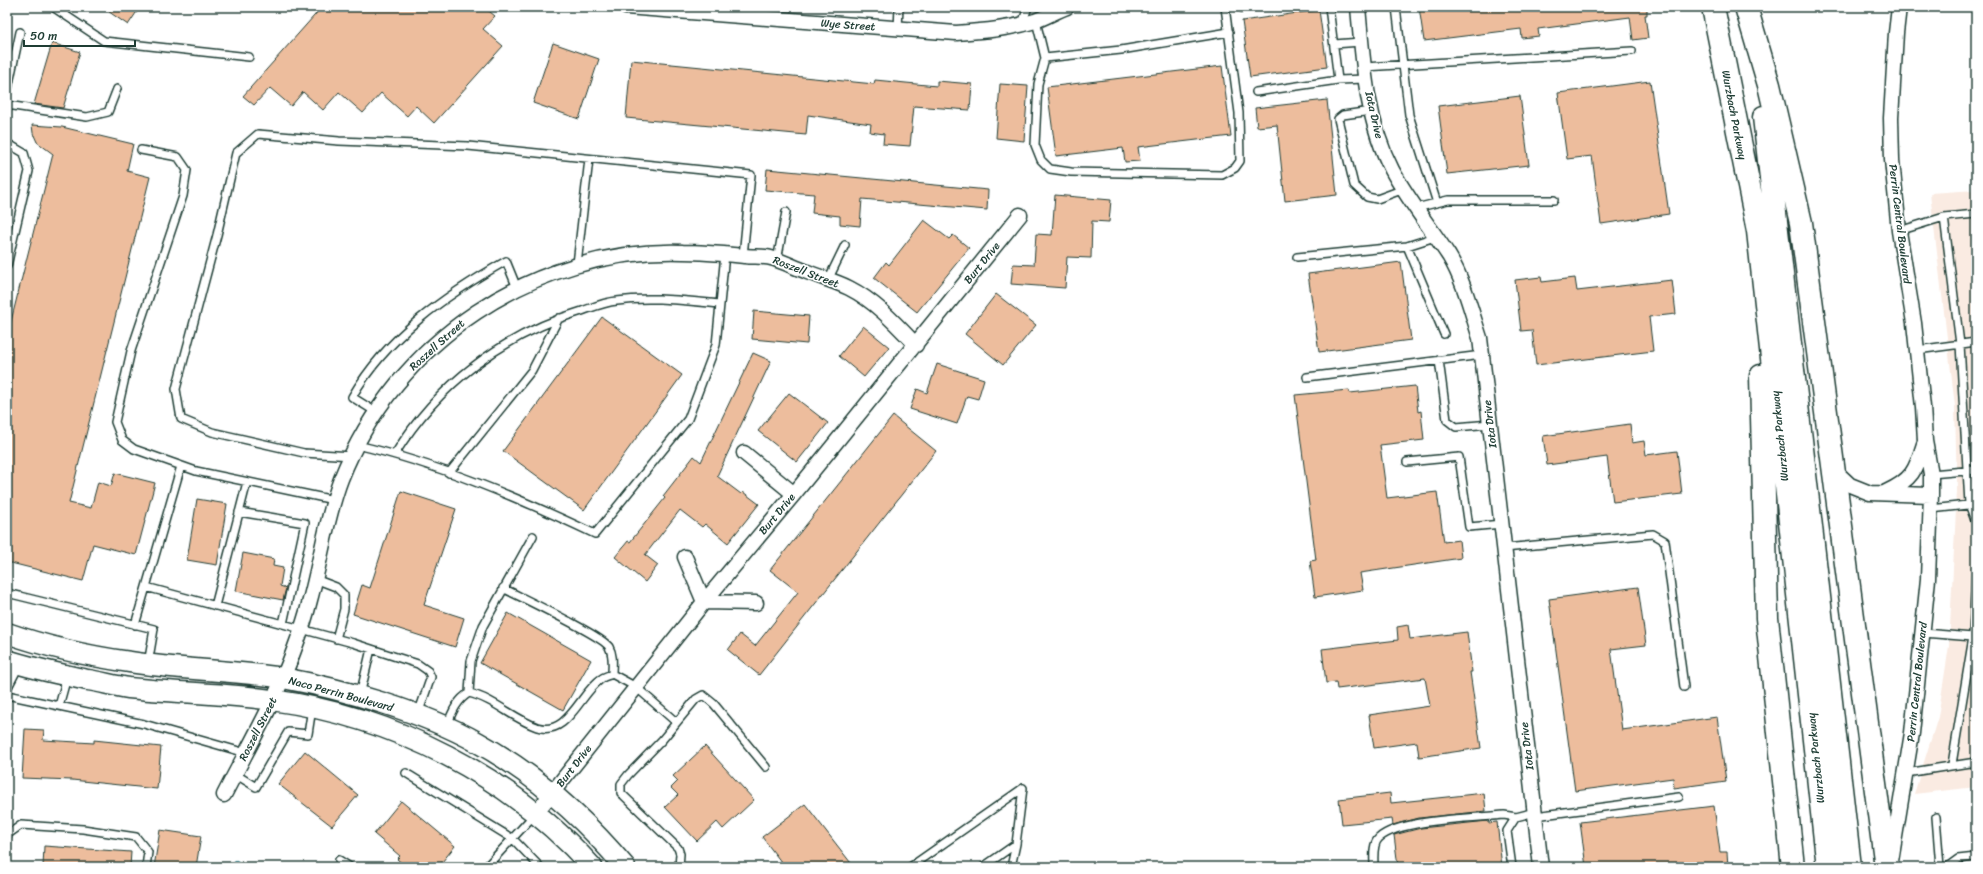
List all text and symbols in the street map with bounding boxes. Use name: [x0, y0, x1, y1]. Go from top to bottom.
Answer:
street label: Wye Street: [820, 14, 876, 36]
scale bar: [24, 22, 135, 48]
text: 50 m: [30, 25, 57, 47]
street label: Wurzbach Parkway: [1716, 69, 1752, 162]
street label: Iota Drive: [1359, 88, 1389, 141]
street label: Perrin Central Boulevard: [1883, 163, 1917, 286]
street label: Burt Drive: [959, 237, 1005, 288]
street label: Roszell Street: [770, 251, 842, 293]
street label: Roszell Street: [405, 315, 469, 375]
street label: Wurzbach Parkway: [1766, 389, 1794, 482]
street label: Iota Drive: [1478, 399, 1502, 450]
street label: Burt Drive: [754, 488, 801, 539]
street label: Perrin Central Boulevard: [1901, 620, 1933, 743]
street label: Naco Perrin Boulevard: [286, 671, 397, 717]
street label: Roszell Street: [234, 693, 282, 764]
street label: Wurzbach Parkway: [1802, 711, 1830, 804]
street label: Iota Drive: [1515, 721, 1539, 772]
street label: Burt Drive: [551, 740, 597, 791]

